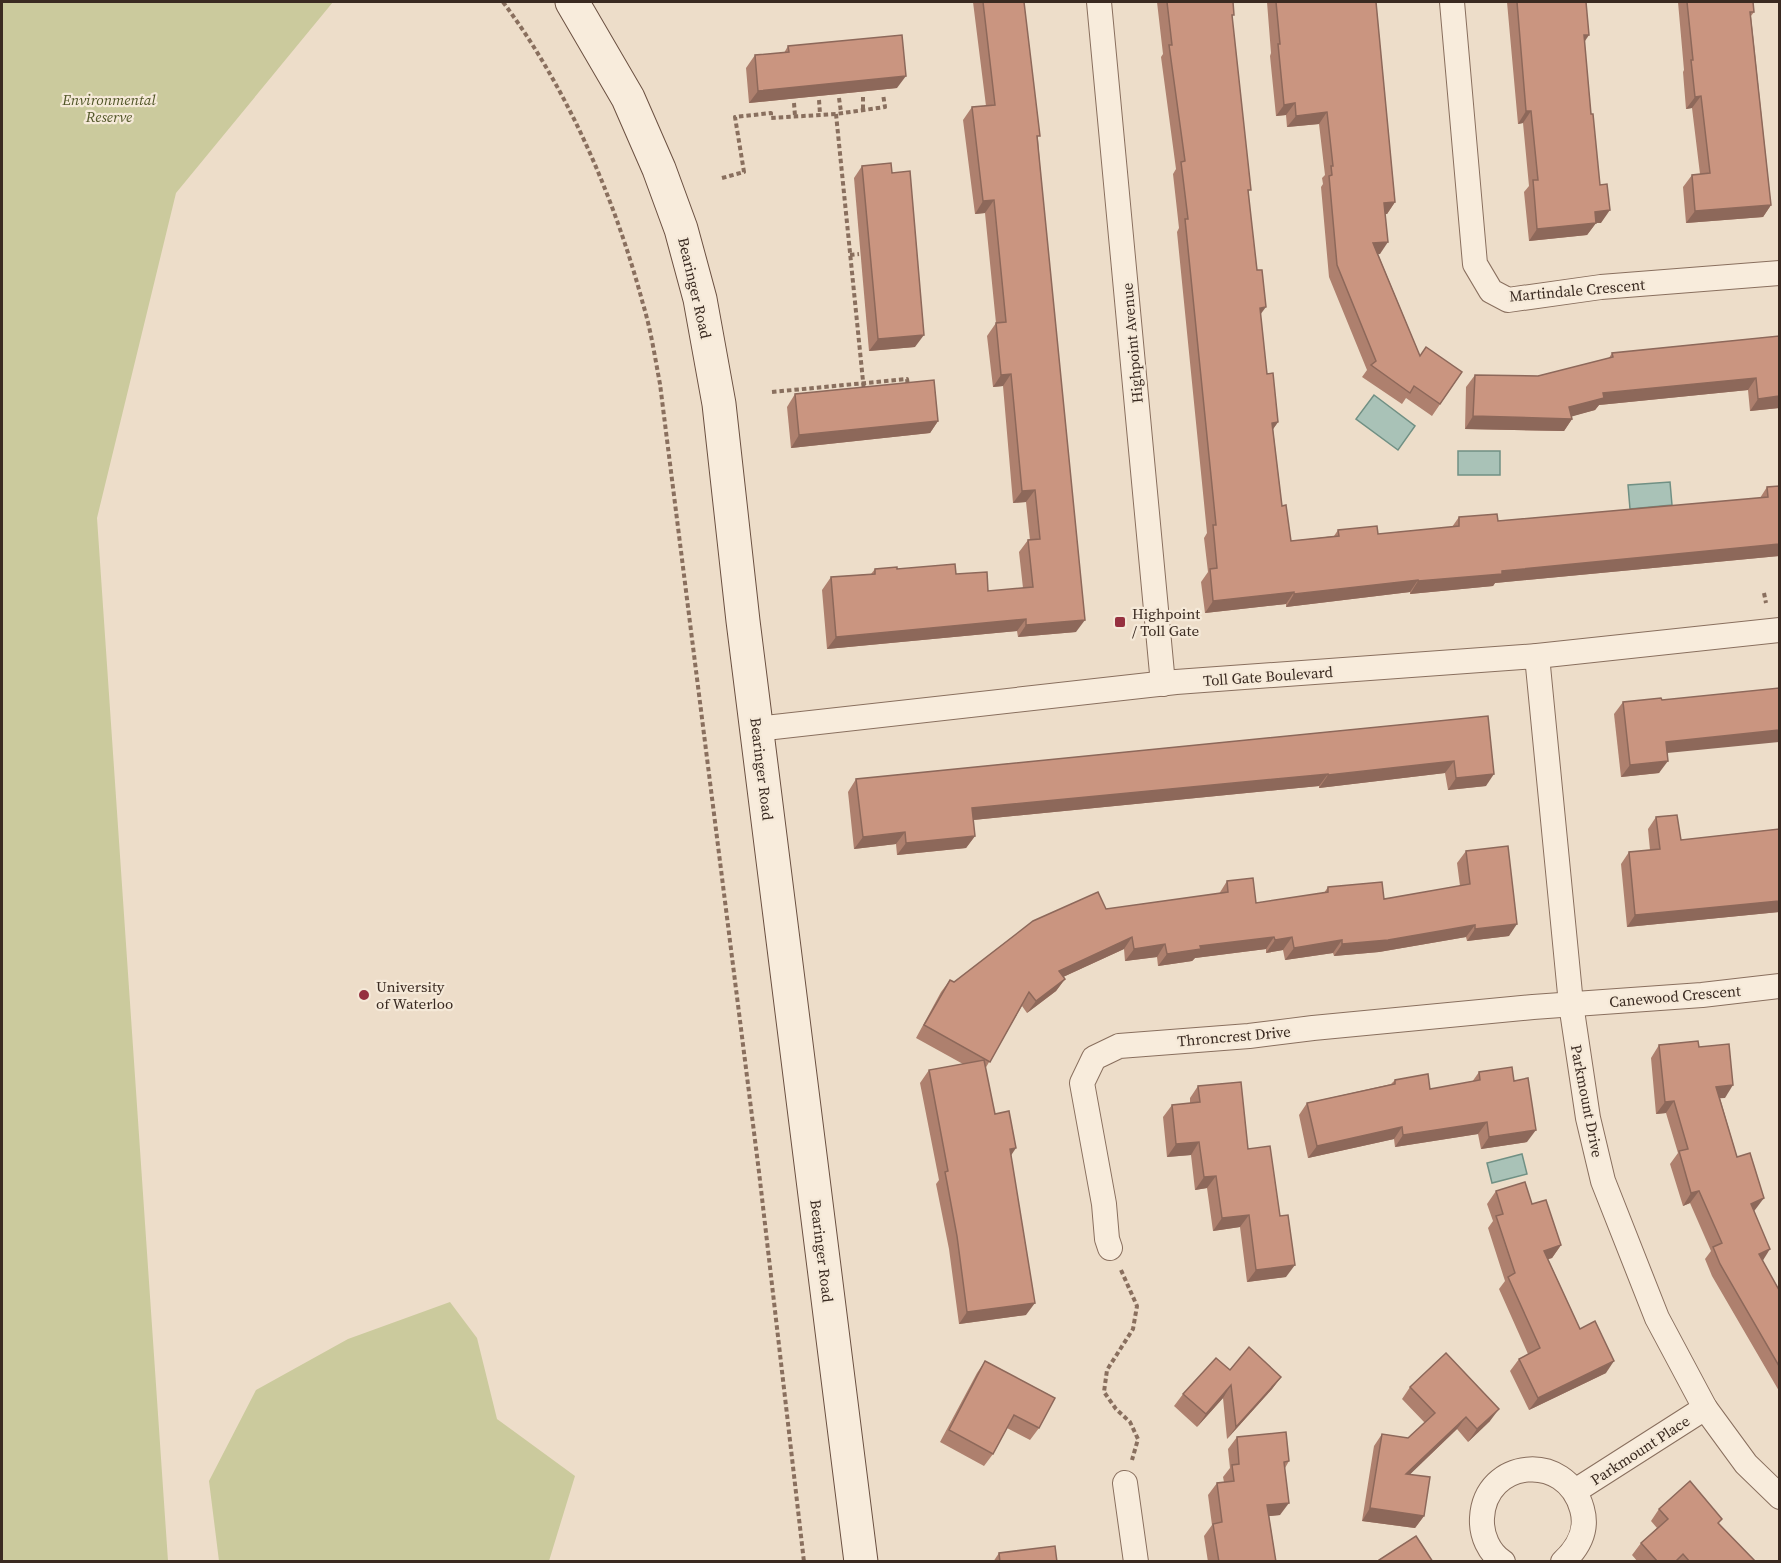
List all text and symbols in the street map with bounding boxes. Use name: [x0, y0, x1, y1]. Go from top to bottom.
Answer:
park label: Environmental Reserve: [61, 89, 157, 127]
street label: Bearinger Road: [673, 235, 717, 341]
street label: Martindale Crescent: [1508, 274, 1646, 306]
street label: Highpoint Avenue: [1116, 282, 1148, 404]
place label: Highpoint / Toll Gate: [1132, 603, 1200, 641]
marker: Highpoint / Toll Gate: [1113, 615, 1127, 629]
street label: Toll Gate Boulevard: [1202, 661, 1334, 691]
street label: Bearinger Road: [745, 716, 779, 822]
place label: University of Waterloo: [376, 976, 453, 1014]
street label: Canewood Crescent: [1608, 980, 1742, 1012]
marker: University of Waterloo: [357, 988, 371, 1002]
street label: Throncrest Drive: [1176, 1021, 1292, 1051]
street label: Parkmount Drive: [1566, 1043, 1608, 1160]
street label: Bearinger Road: [805, 1198, 839, 1304]
street label: Parkmount Place: [1586, 1410, 1694, 1490]

